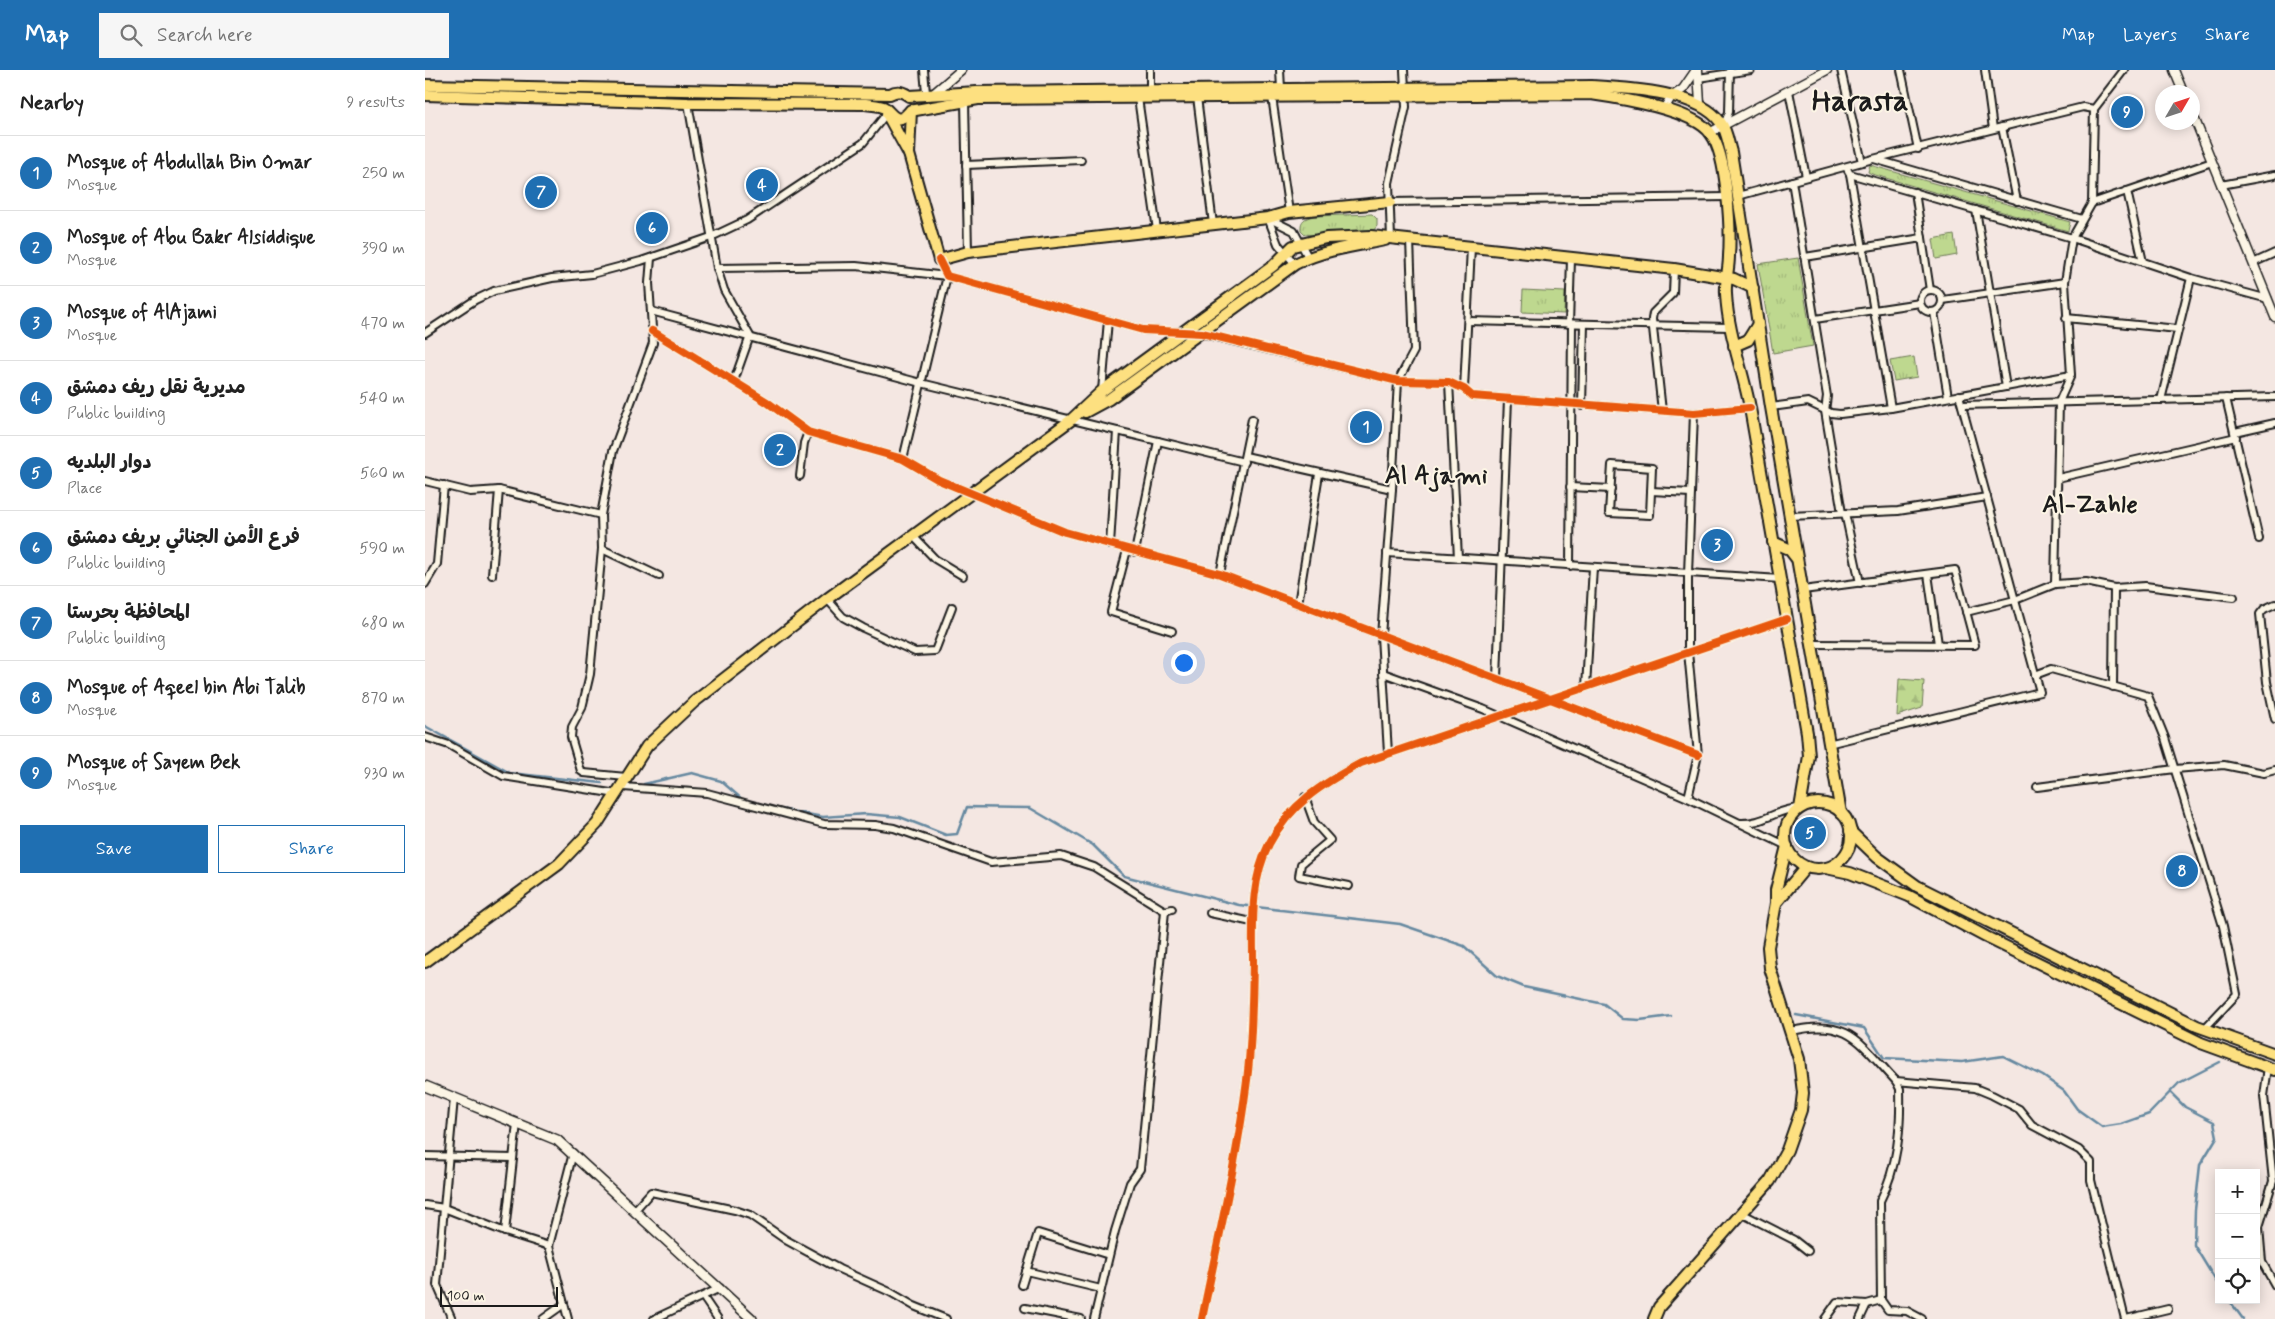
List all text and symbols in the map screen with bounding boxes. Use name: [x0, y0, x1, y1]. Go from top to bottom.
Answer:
search box: [99, 13, 449, 58]
text: Map: [25, 20, 69, 51]
icon: search: [117, 21, 145, 49]
text: Search here: [157, 23, 253, 48]
text: Map: [2062, 23, 2095, 47]
text: Layers: [2123, 23, 2177, 47]
text: Share: [2205, 23, 2250, 47]
district label: Harasta: [1812, 82, 1908, 121]
north arrow: [2155, 85, 2200, 130]
text: Nearby: [20, 89, 84, 117]
text: 9 results: [347, 92, 405, 113]
pin: 9: [2111, 93, 2143, 131]
text: Mosque of Abdullah Bin Omar: [67, 150, 312, 175]
text: 1: [32, 163, 40, 184]
text: 250 m: [362, 163, 405, 184]
pin: 4: [746, 166, 778, 204]
pin: 7: [525, 173, 557, 211]
text: Mosque: [67, 175, 117, 196]
pin: 6: [636, 209, 668, 247]
text: Mosque of Abu Bakr Alsiddique: [67, 225, 315, 250]
text: 2: [32, 238, 40, 259]
text: 390 m: [362, 238, 405, 259]
text: Mosque: [67, 250, 117, 271]
text: Mosque of AlAjami: [67, 300, 217, 325]
text: 3: [32, 313, 40, 334]
text: 470 m: [361, 313, 405, 334]
text: Mosque: [67, 325, 117, 346]
text: مديرية نقل ريف دمشق: [67, 375, 245, 400]
text: 4: [31, 388, 41, 409]
text: 540 m: [359, 388, 405, 409]
text: Public building: [67, 403, 166, 424]
pin: 1: [1350, 408, 1382, 446]
pin: 2: [764, 431, 796, 469]
text: دوار البلديه: [67, 450, 152, 475]
district label: Al Ajami: [1385, 460, 1488, 493]
text: 5: [31, 463, 41, 484]
text: 560 m: [360, 463, 405, 484]
text: Place: [67, 478, 102, 499]
district label: Al-Zahle: [2042, 489, 2138, 522]
text: فرع الأمن الجنائي بريف دمشق: [67, 525, 300, 550]
pin: 3: [1701, 526, 1733, 564]
text: 6: [32, 538, 40, 559]
text: 590 m: [359, 538, 405, 559]
text: Public building: [67, 553, 166, 574]
text: المحافظة بحرستا: [67, 600, 190, 625]
text: 7: [31, 613, 41, 634]
text: 680 m: [361, 613, 405, 634]
text: Public building: [67, 628, 166, 649]
your location: [1171, 650, 1197, 676]
text: Mosque of Aqeel bin Abi Talib: [67, 675, 305, 700]
text: 8: [31, 688, 41, 709]
text: 870 m: [361, 688, 405, 709]
text: Mosque: [67, 700, 117, 721]
text: Mosque of Sayem Bek: [67, 750, 241, 775]
text: 9: [32, 763, 40, 784]
text: 930 m: [364, 763, 405, 784]
text: Mosque: [67, 775, 117, 796]
pin: 5: [1794, 814, 1826, 852]
button: Save: [20, 825, 208, 873]
button: Share: [218, 825, 405, 873]
pin: 8: [2166, 852, 2198, 890]
map controls: [2215, 1169, 2260, 1304]
button: +: [2215, 1169, 2260, 1214]
button: −: [2215, 1214, 2260, 1259]
button: locate: [2215, 1259, 2260, 1304]
scale bar: [440, 1284, 557, 1307]
text: 100 m: [447, 1287, 485, 1305]

